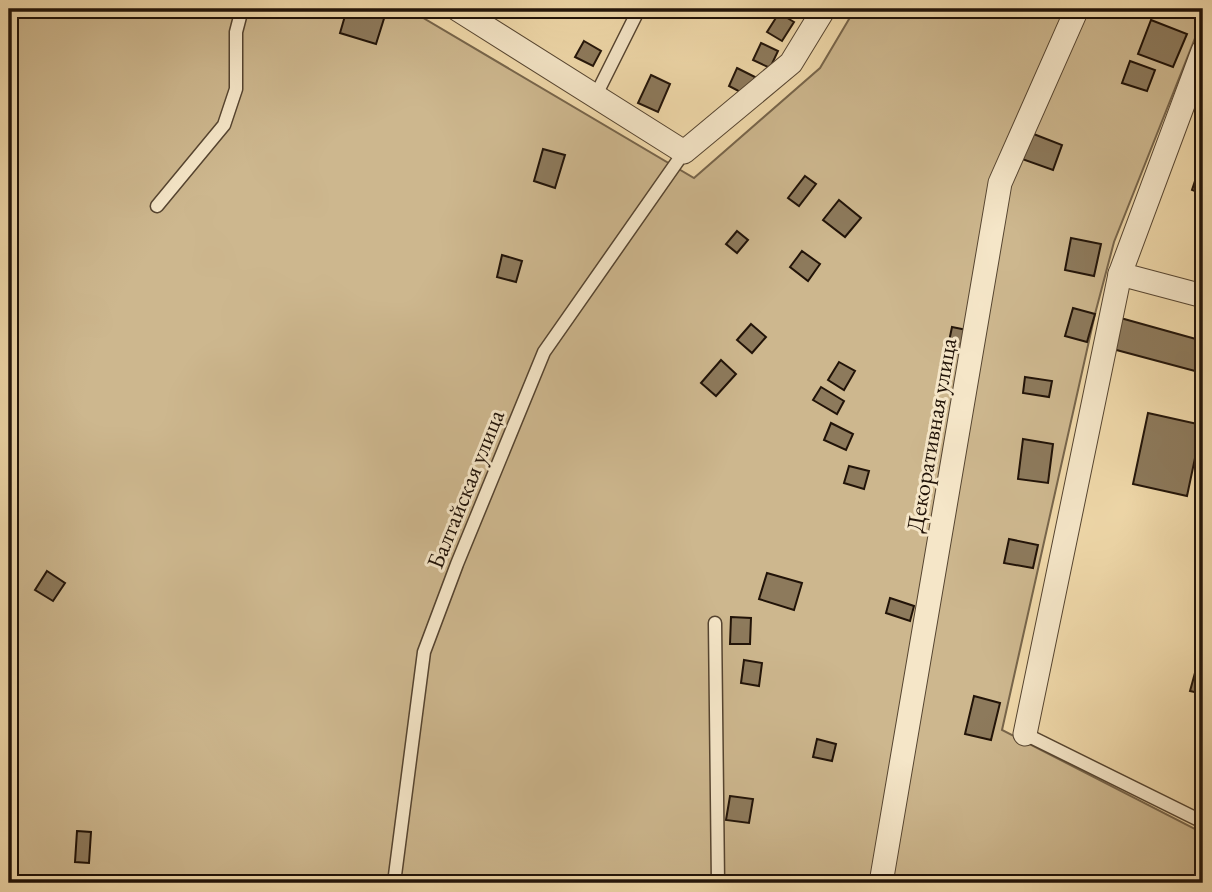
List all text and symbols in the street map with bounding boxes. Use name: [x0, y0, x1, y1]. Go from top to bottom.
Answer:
street label: Декоративная улица: [899, 335, 963, 535]
street label: Балтайская улица: [419, 404, 511, 573]

